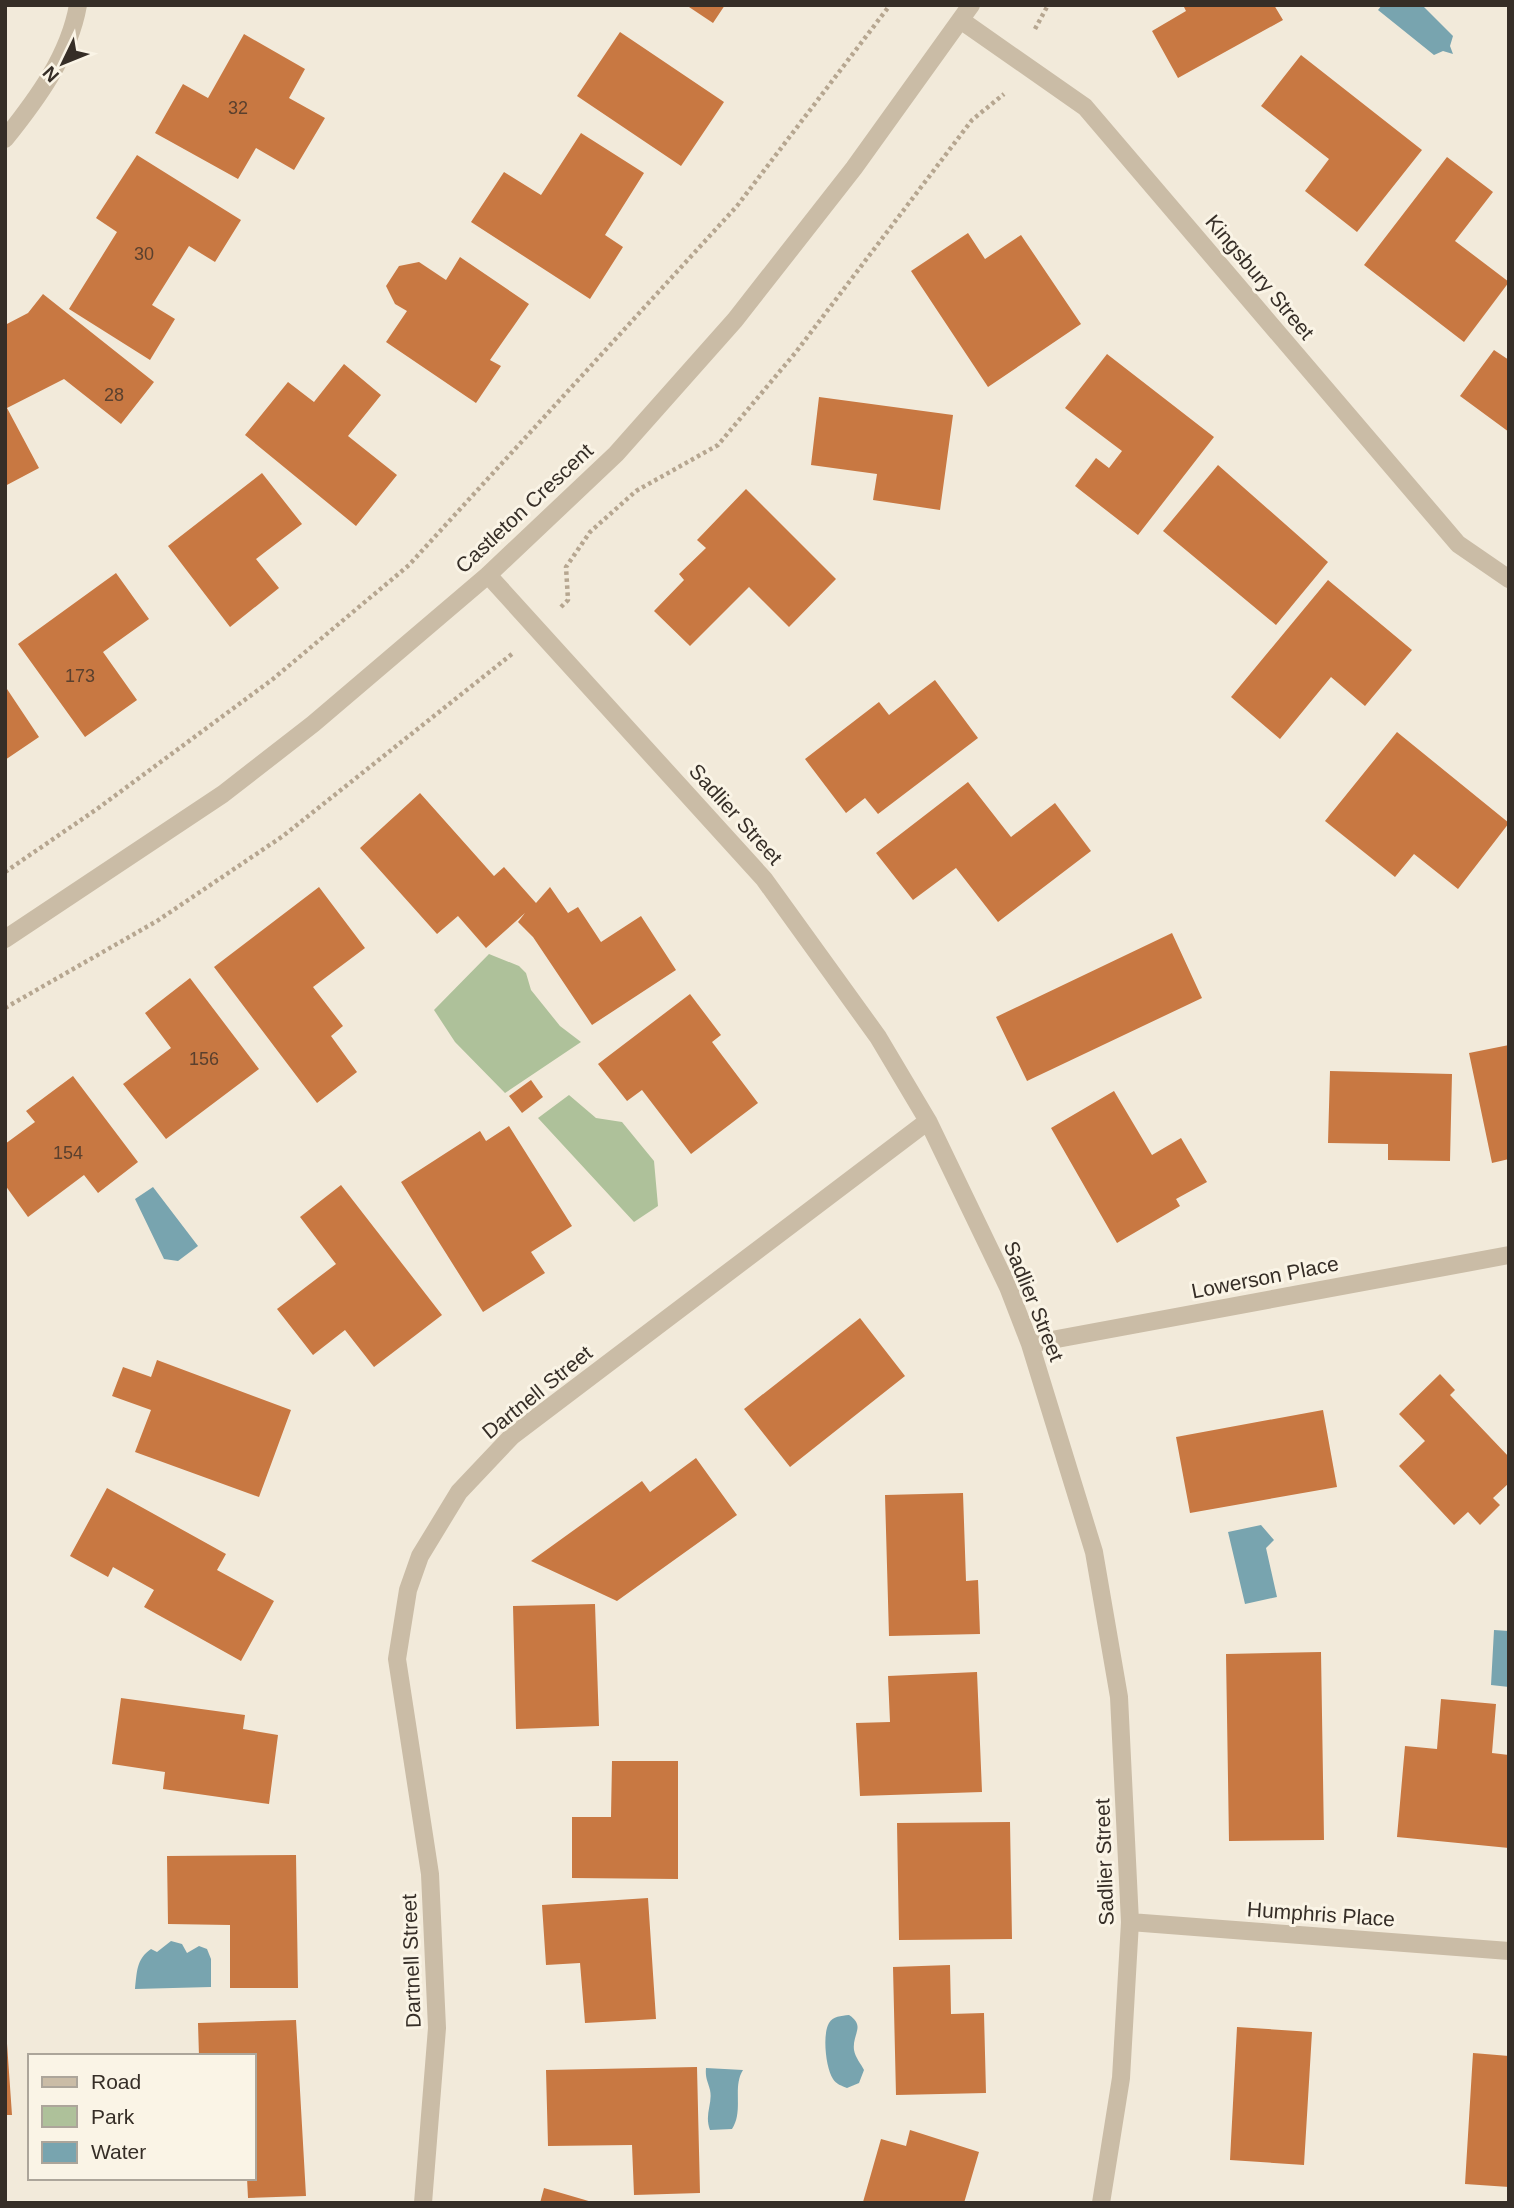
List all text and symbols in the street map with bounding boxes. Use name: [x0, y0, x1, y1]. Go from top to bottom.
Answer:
north arrow: [28, 28, 98, 98]
text: N: [39, 62, 63, 86]
house number: 32: [228, 98, 248, 118]
street label: Kingsbury Street: [1201, 210, 1319, 344]
house number: 30: [134, 244, 154, 264]
house number: 28: [104, 385, 124, 405]
street label: Castleton Crescent: [451, 439, 597, 577]
house number: 173: [65, 666, 95, 686]
street label: Sadlier Street: [685, 759, 787, 869]
house number: 156: [189, 1049, 219, 1069]
house number: 154: [53, 1143, 83, 1163]
street label: Sadlier Street: [1000, 1238, 1069, 1364]
street label: Lowerson Place: [1189, 1251, 1341, 1303]
street label: Dartnell Street: [478, 1341, 597, 1443]
street label: Sadlier Street: [1090, 1798, 1118, 1926]
street label: Dartnell Street: [397, 1893, 425, 2028]
street label: Humphris Place: [1246, 1897, 1396, 1931]
legend: [28, 2054, 256, 2180]
text: Road: [91, 2070, 141, 2093]
text: Park: [91, 2105, 135, 2128]
text: Water: [91, 2140, 146, 2163]

